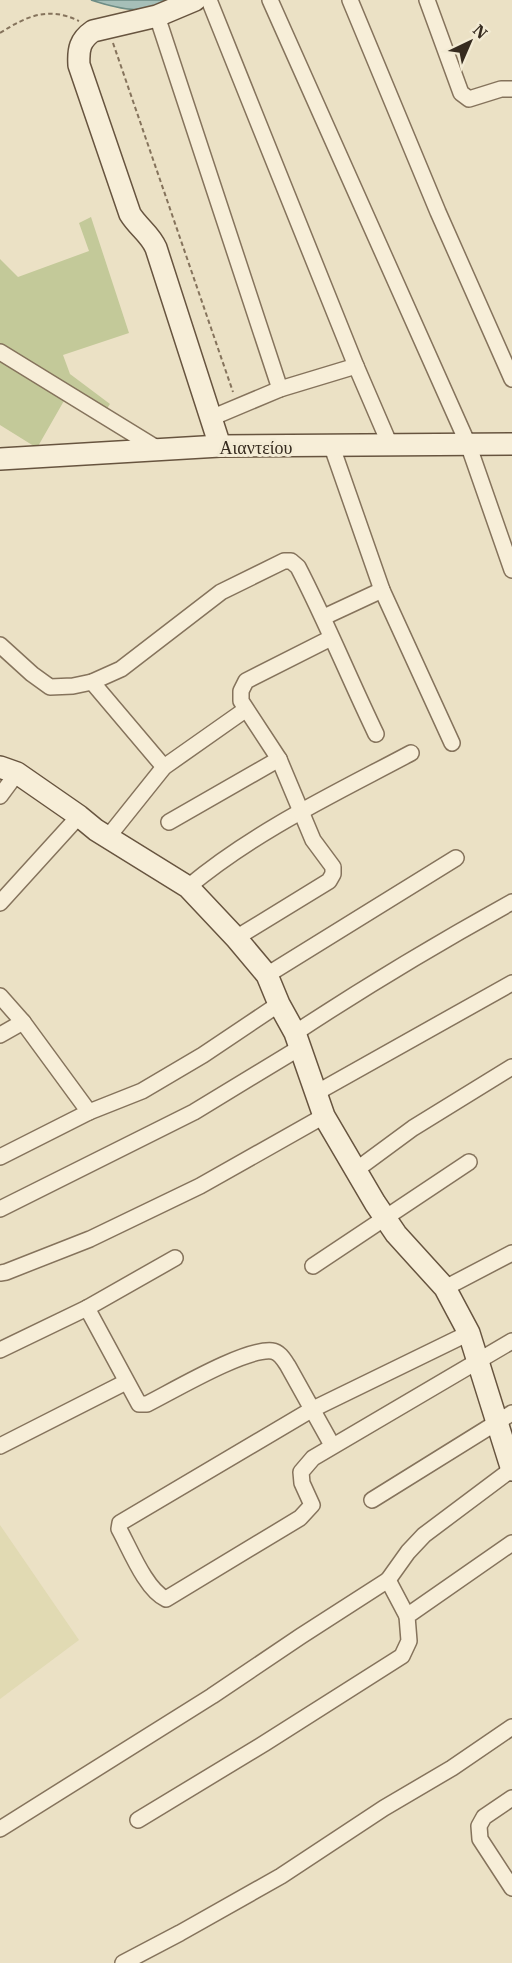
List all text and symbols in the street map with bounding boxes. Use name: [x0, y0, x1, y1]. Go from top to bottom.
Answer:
north arrow: [440, 12, 500, 72]
text: N: [469, 20, 492, 43]
street label: Αιαντείου: [220, 436, 293, 459]

